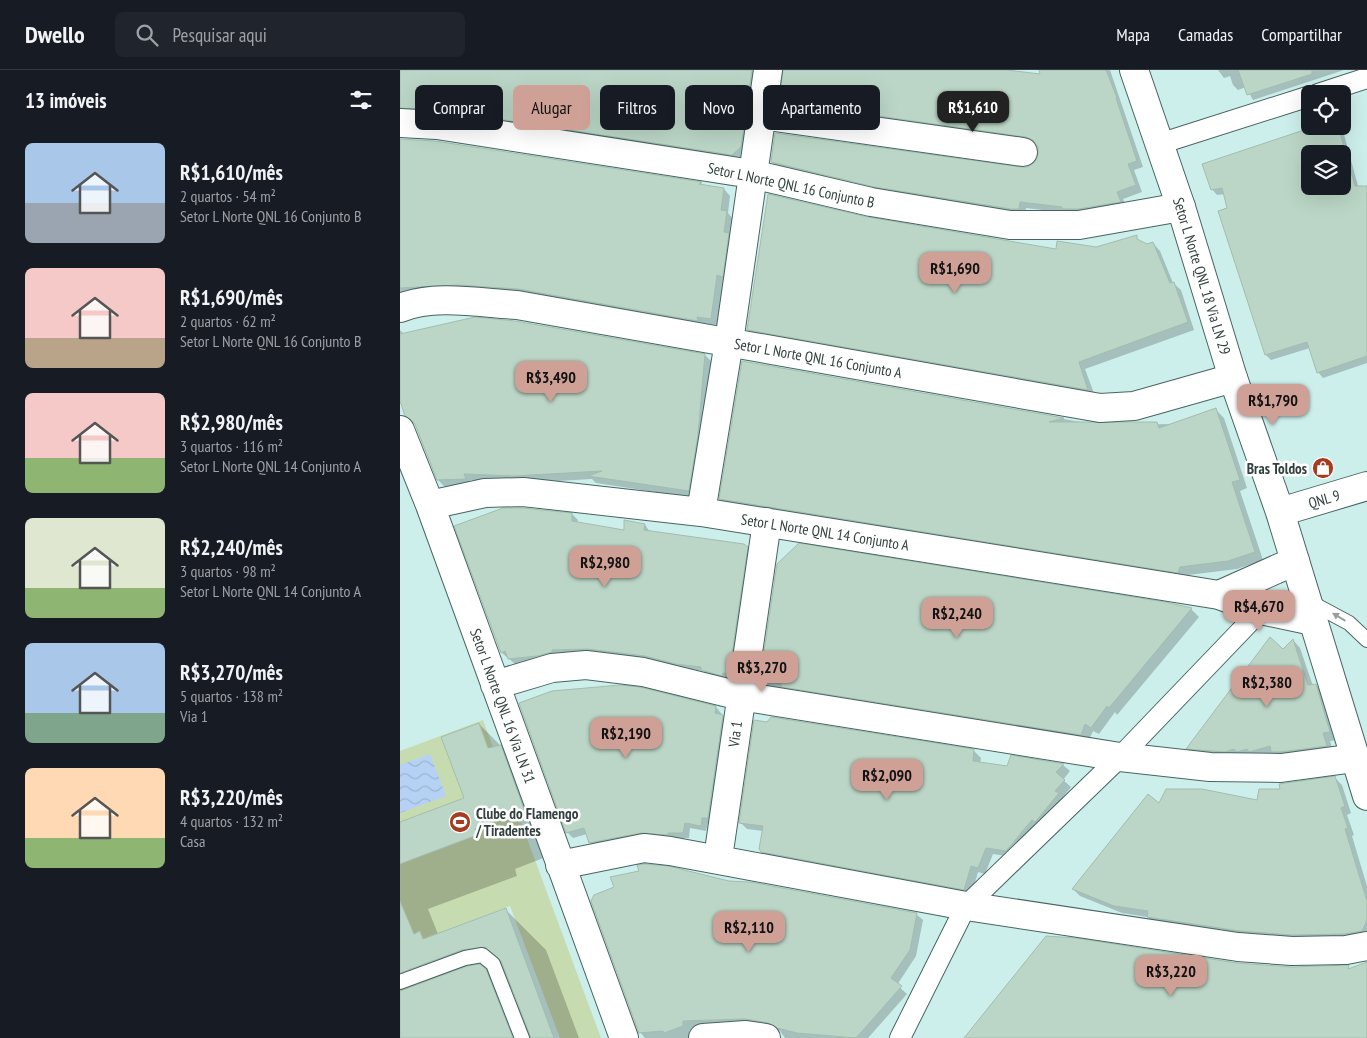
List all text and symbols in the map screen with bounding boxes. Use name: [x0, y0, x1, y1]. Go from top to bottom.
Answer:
search box: [115, 12, 465, 57]
text: Dwello: [25, 19, 85, 50]
icon: search: [133, 21, 161, 49]
text: Pesquisar aqui: [173, 23, 267, 47]
text: Mapa: [1116, 23, 1150, 46]
text: Camadas: [1178, 23, 1233, 46]
text: Compartilhar: [1261, 23, 1342, 46]
chip: Comprar: [415, 85, 503, 130]
chip: Alugar: [513, 85, 590, 130]
chip: Filtros: [600, 85, 675, 130]
chip: Novo: [685, 85, 753, 130]
chip: Apartamento: [763, 85, 880, 130]
map controls: [1301, 85, 1351, 195]
button: locate: [1301, 85, 1351, 135]
icon: filters: [347, 86, 375, 114]
text: 13 imóveis: [25, 87, 106, 114]
pin: R$1,610: [927, 90, 1019, 133]
text: R$1,610: [948, 97, 998, 117]
button: layers: [1301, 145, 1351, 195]
street label: Setor L Norte QNL 16 Conjunto B: [706, 158, 876, 212]
text: R$1,610/mês: [180, 159, 283, 186]
icon: home: [65, 163, 125, 223]
text: 2 quartos · 54 m²: [180, 186, 276, 206]
street label: Setor L Norte QNL 18 Via LN 29: [1169, 195, 1235, 357]
text: Setor L Norte QNL 16 Conjunto B: [180, 206, 361, 226]
pin: R$1,690: [909, 252, 1001, 294]
text: R$1,690: [930, 258, 980, 278]
text: R$1,690/mês: [180, 284, 283, 311]
icon: home: [65, 288, 125, 348]
text: 2 quartos · 62 m²: [180, 311, 276, 331]
text: Setor L Norte QNL 16 Conjunto B: [180, 331, 361, 351]
street label: Setor L Norte QNL 16 Conjunto A: [733, 334, 904, 382]
pin: R$3,490: [505, 360, 597, 403]
text: R$3,490: [526, 367, 576, 387]
pin: R$1,790: [1227, 384, 1319, 426]
text: R$1,790: [1248, 390, 1298, 410]
text: R$2,980/mês: [180, 409, 283, 436]
icon: home: [65, 413, 125, 473]
text: 3 quartos · 116 m²: [180, 436, 283, 456]
text: Setor L Norte QNL 14 Conjunto A: [180, 456, 361, 476]
shop icon: Bras Toldos: [1311, 456, 1335, 480]
place label: Bras Toldos: [1247, 459, 1307, 478]
street label: QNL 9: [1306, 485, 1342, 513]
street label: Setor L Norte QNL 14 Conjunto A: [740, 509, 911, 555]
text: R$2,240/mês: [180, 534, 283, 561]
icon: home: [65, 538, 125, 598]
pin: R$2,980: [559, 546, 651, 588]
text: R$2,980: [580, 552, 630, 572]
text: 3 quartos · 98 m²: [180, 561, 276, 581]
text: Setor L Norte QNL 14 Conjunto A: [180, 581, 361, 601]
pin: R$4,670: [1213, 590, 1305, 632]
pin: R$2,240: [911, 596, 1003, 639]
text: R$4,670: [1234, 596, 1284, 616]
text: R$2,240: [932, 603, 982, 623]
one-way arrow: [1332, 613, 1345, 622]
street label: Setor L Norte QNL 16 Via LN 31: [466, 626, 540, 786]
pin: R$3,270: [716, 650, 808, 693]
text: R$3,270: [737, 657, 787, 677]
text: R$3,270/mês: [180, 659, 283, 686]
icon: home: [65, 663, 125, 723]
pin: R$2,380: [1221, 666, 1313, 708]
text: R$2,380: [1242, 672, 1292, 692]
text: 5 quartos · 138 m²: [180, 686, 283, 706]
text: Via 1: [180, 706, 208, 726]
pin: R$2,190: [580, 716, 672, 759]
street label: Via 1: [724, 720, 746, 749]
text: R$2,190: [601, 723, 651, 743]
pin: R$2,090: [841, 758, 933, 801]
text: R$2,090: [862, 765, 912, 785]
text: R$3,220/mês: [180, 784, 283, 811]
icon: home: [65, 788, 125, 848]
place label: Clube do Flamengo / Tiradentes: [475, 804, 579, 840]
sports icon: Clube do Flamengo / Tiradentes: [448, 810, 472, 834]
text: 4 quartos · 132 m²: [180, 811, 283, 831]
text: Casa: [180, 831, 205, 851]
pin: R$2,110: [703, 910, 795, 953]
text: R$2,110: [724, 917, 774, 937]
pin: R$3,220: [1125, 954, 1217, 997]
text: R$3,220: [1146, 961, 1196, 981]

